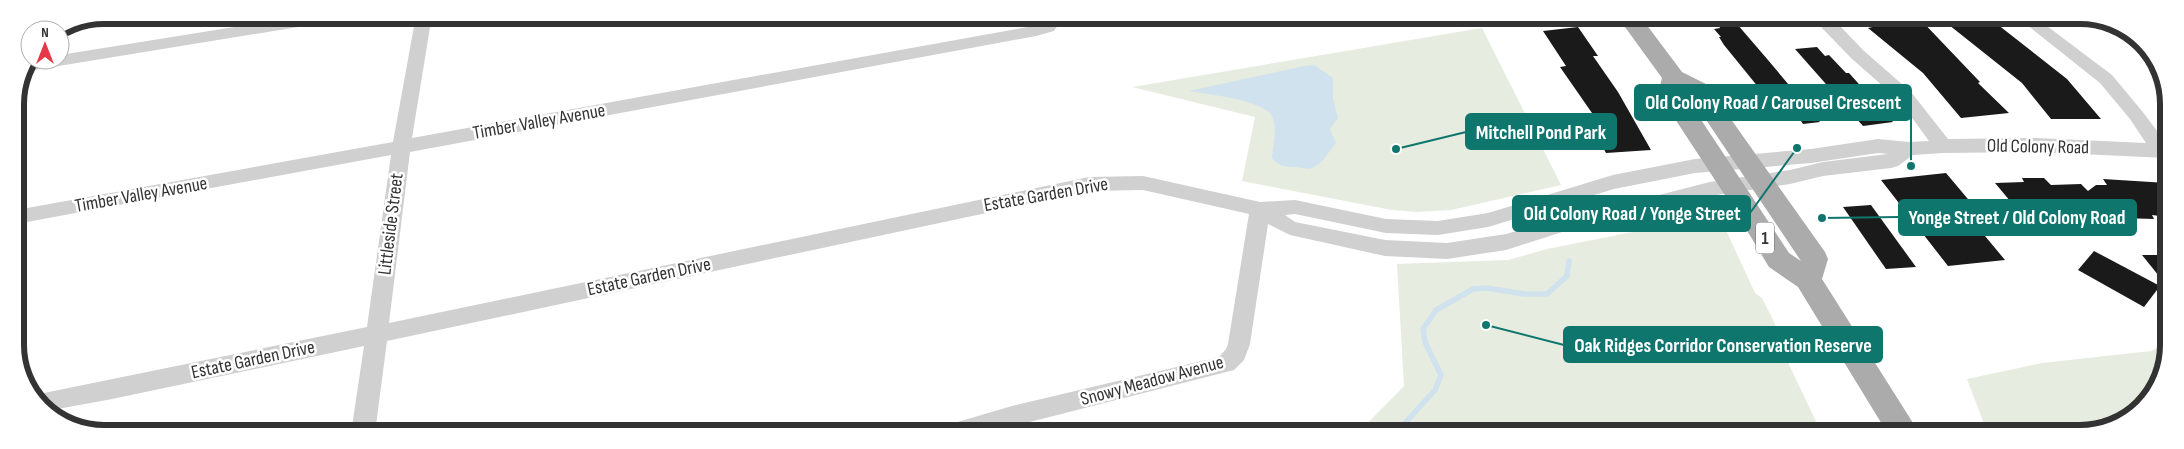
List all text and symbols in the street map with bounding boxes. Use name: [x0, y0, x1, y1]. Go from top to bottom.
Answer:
north arrow: [20, 20, 70, 70]
text: N: [41, 24, 49, 41]
callout: Old Colony Road / Carousel Crescent: [1635, 85, 1911, 120]
text: Old Colony Road / Carousel Crescent: [1645, 91, 1901, 115]
street label: Timber Valley Avenue: [471, 99, 607, 145]
callout: Mitchell Pond Park: [1466, 114, 1616, 149]
text: Mitchell Pond Park: [1476, 121, 1607, 145]
street label: Old Colony Road: [1987, 135, 2089, 159]
street label: Timber Valley Avenue: [73, 172, 209, 218]
street label: Littleside Street: [373, 172, 409, 276]
street label: Estate Garden Drive: [982, 173, 1110, 217]
callout: Old Colony Road / Yonge Street: [1513, 196, 1750, 231]
callout: Yonge Street / Old Colony Road: [1899, 200, 2136, 235]
text: Old Colony Road / Yonge Street: [1523, 202, 1741, 226]
text: Yonge Street / Old Colony Road: [1908, 206, 2126, 230]
road number: 1: [1756, 222, 1774, 254]
street label: Estate Garden Drive: [585, 253, 713, 301]
callout: Oak Ridges Corridor Conservation Reserve: [1564, 327, 1882, 362]
text: Oak Ridges Corridor Conservation Reserve: [1574, 334, 1872, 358]
street label: Estate Garden Drive: [189, 336, 317, 384]
street label: Snowy Meadow Avenue: [1078, 351, 1226, 411]

